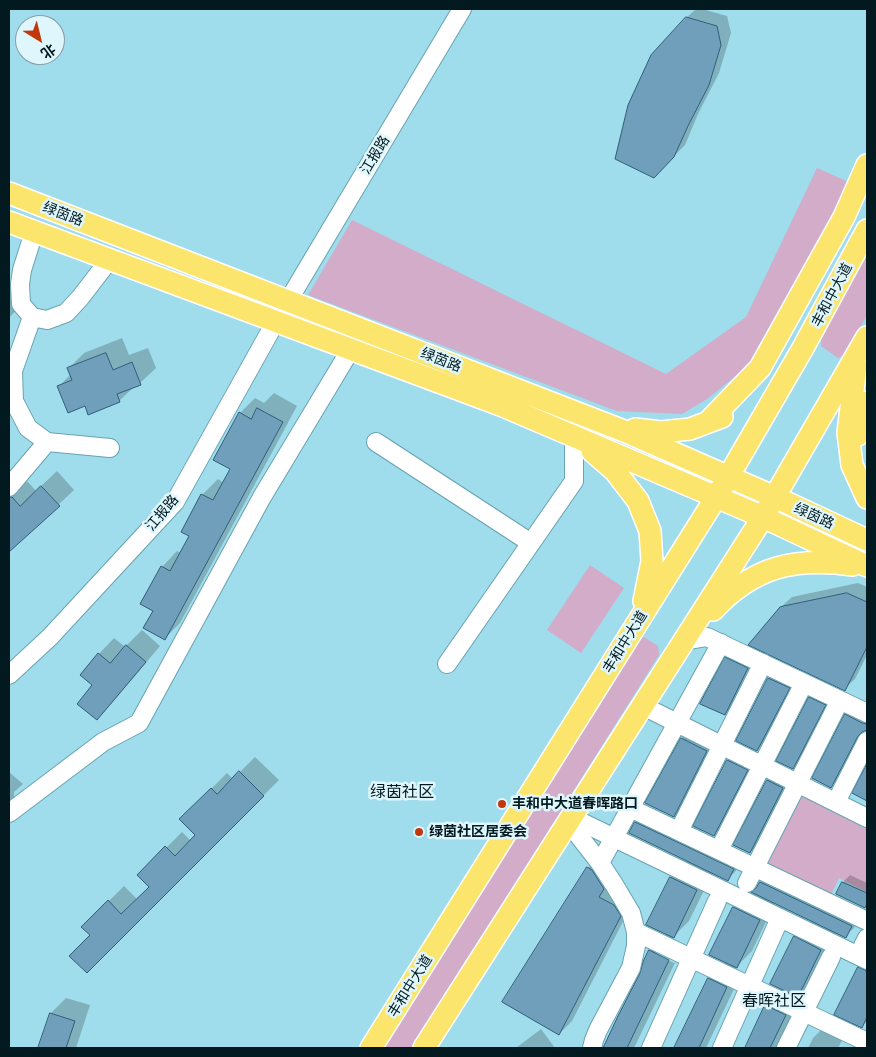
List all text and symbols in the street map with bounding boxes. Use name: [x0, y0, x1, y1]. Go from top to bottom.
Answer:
north arrow: [15, 15, 65, 65]
text: 北: [38, 41, 59, 63]
street label: 江报路: [357, 133, 393, 177]
street label: 绿茵路: [40, 199, 86, 229]
street label: 丰和中大道: [808, 260, 856, 330]
street label: 绿茵路: [418, 345, 464, 375]
street label: 江报路: [142, 492, 182, 534]
street label: 绿茵路: [791, 500, 837, 532]
street label: 丰和中大道: [599, 608, 651, 676]
district label: 绿茵社区: [370, 782, 434, 802]
place label: 丰和中大道春晖路口: [512, 796, 638, 812]
marker: 丰和中大道春晖路口: [496, 798, 508, 810]
place label: 绿茵社区居委会: [429, 824, 527, 840]
marker: 绿茵社区居委会: [413, 826, 425, 838]
street label: 丰和中大道: [384, 952, 436, 1020]
district label: 春晖社区: [742, 991, 806, 1011]

